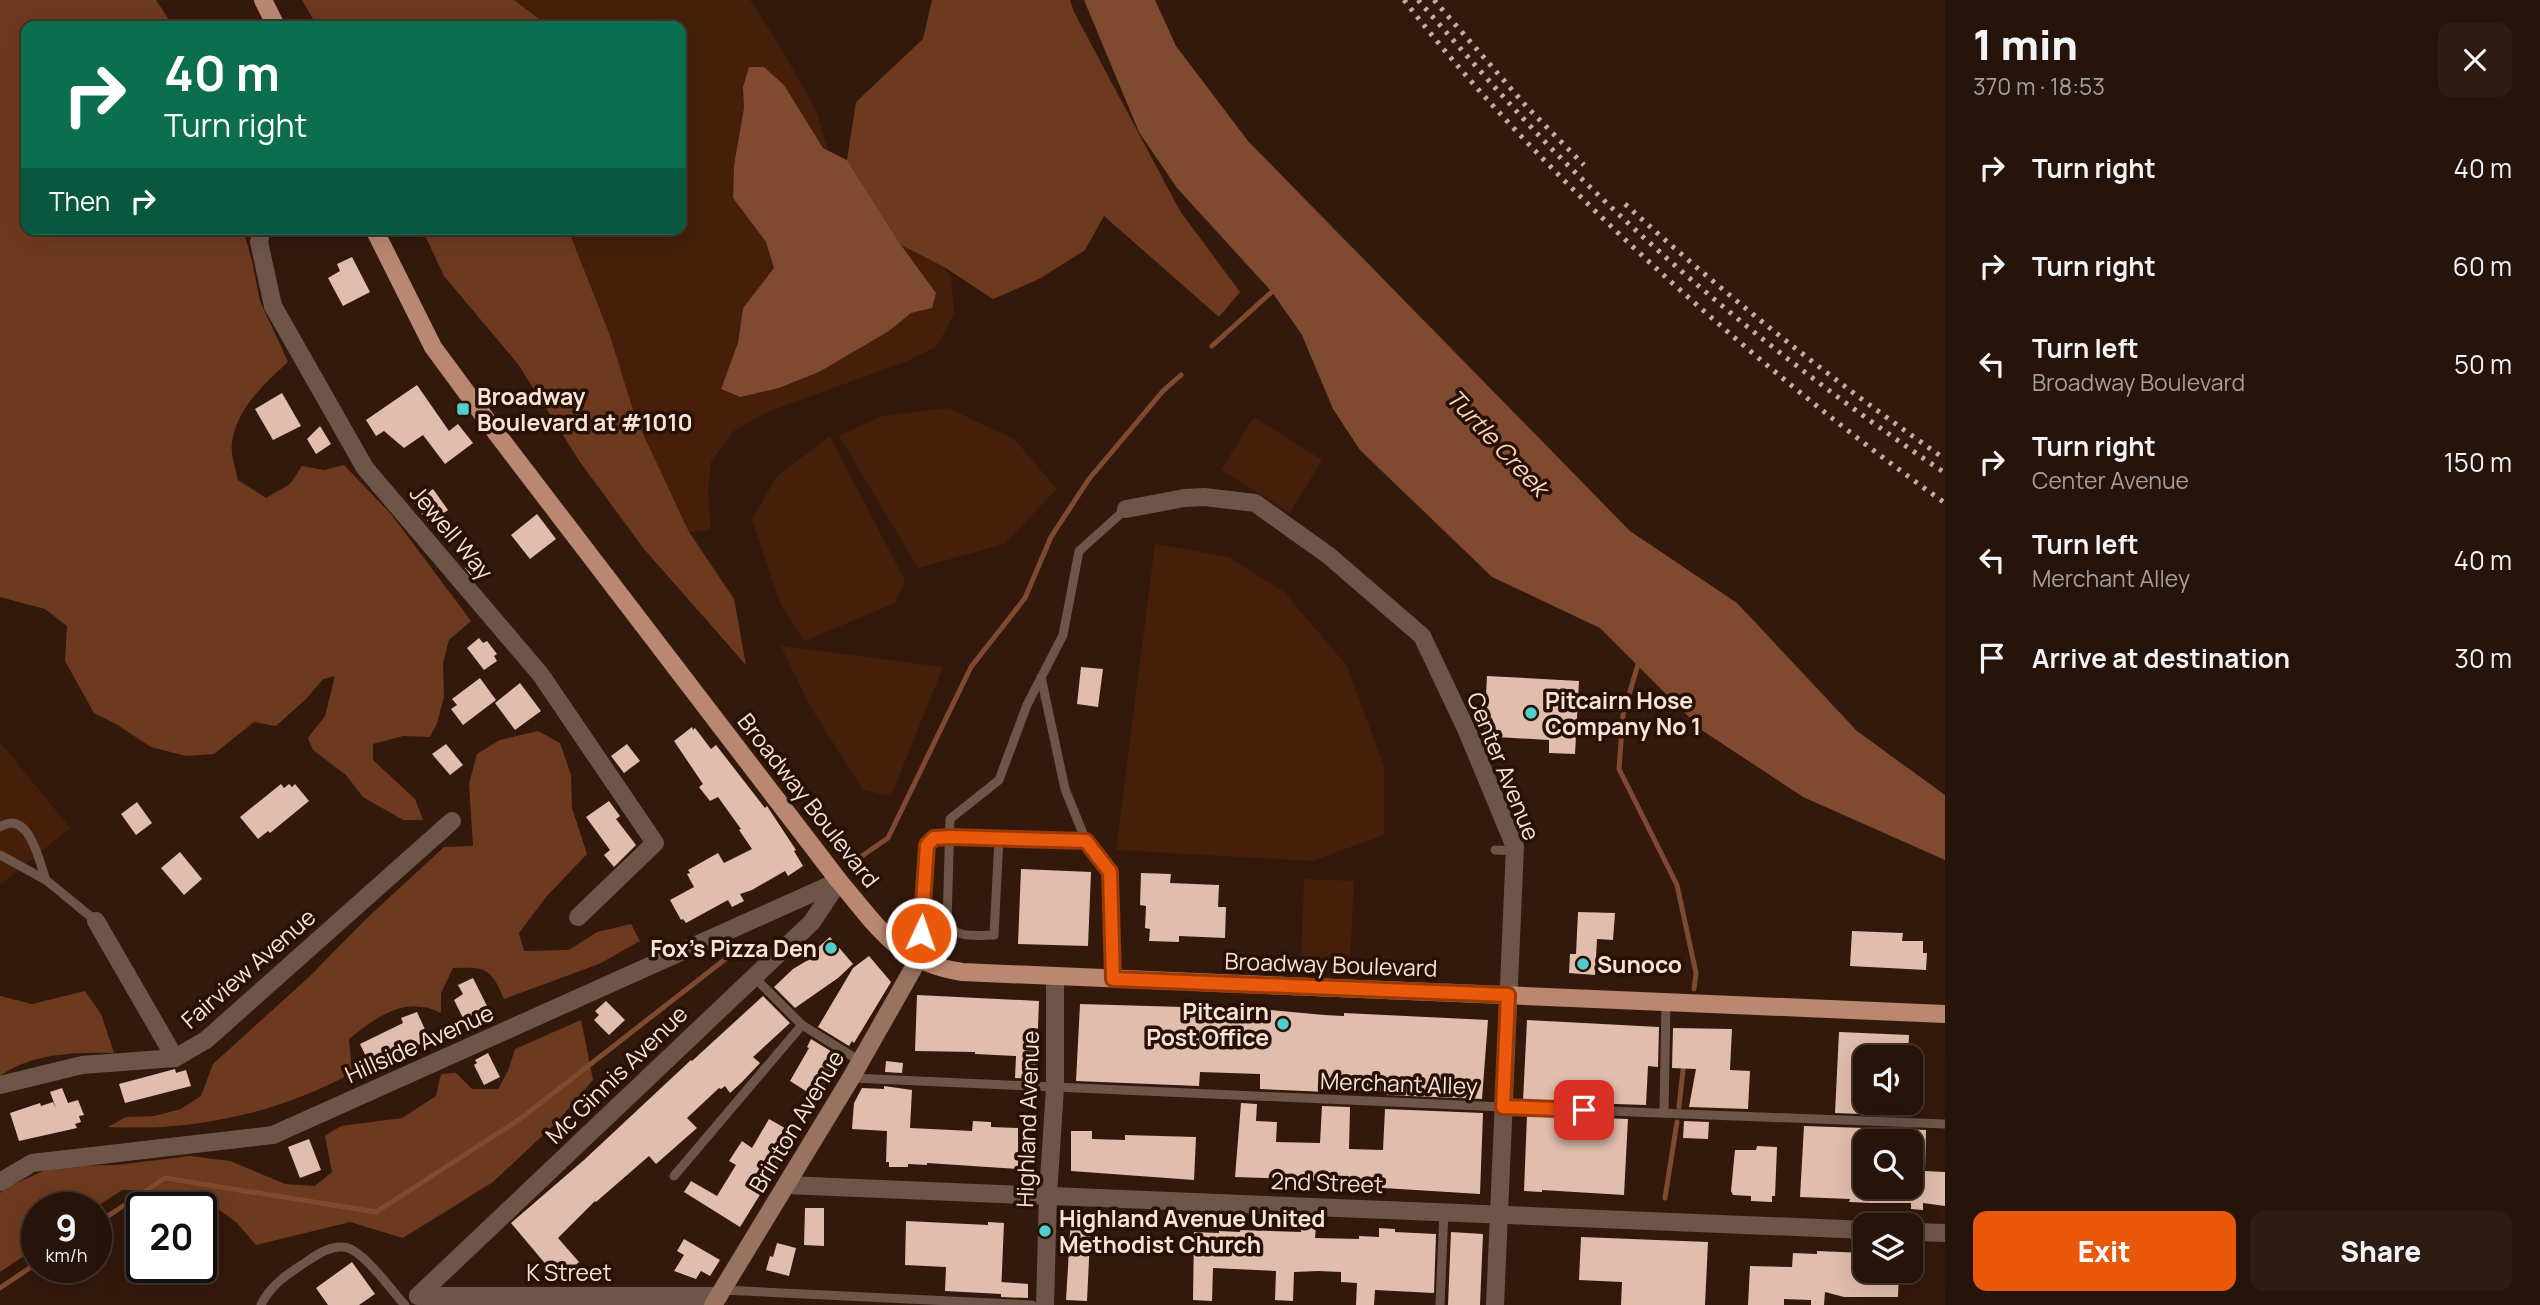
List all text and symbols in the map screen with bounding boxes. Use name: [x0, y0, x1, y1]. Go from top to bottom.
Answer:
text: 1 min: [1973, 15, 2078, 73]
button: close: [2438, 23, 2512, 97]
text: 40 m: [164, 39, 280, 106]
icon: right: [49, 49, 140, 140]
text: 370 m · 18:53: [1973, 70, 2105, 102]
text: Turn right: [164, 103, 307, 147]
icon: right: [1973, 149, 2011, 187]
text: Turn right: [2032, 150, 2156, 186]
text: 40 m: [2454, 150, 2512, 186]
icon: right: [124, 182, 162, 220]
text: Then: [49, 183, 110, 219]
icon: right: [1973, 247, 2011, 285]
text: Turn right: [2032, 248, 2156, 284]
text: 60 m: [2453, 248, 2512, 284]
text: Turn left: [2032, 330, 2139, 366]
icon: left: [1973, 345, 2011, 383]
text: 50 m: [2454, 346, 2512, 382]
text: Broadway Boulevard: [2032, 366, 2245, 398]
place label: Broadway Boulevard at #1010: [477, 380, 693, 438]
water label: Turtle Creek: [1440, 381, 1558, 505]
marker: Broadway Boulevard at #1010: [455, 401, 471, 417]
text: Turn right: [2032, 428, 2156, 464]
icon: right: [1973, 443, 2011, 481]
text: 150 m: [2444, 444, 2512, 480]
text: Center Avenue: [2032, 464, 2189, 496]
street label: Jewell Way: [403, 478, 501, 586]
text: Turn left: [2032, 526, 2139, 562]
icon: left: [1973, 541, 2011, 579]
text: 40 m: [2454, 542, 2512, 578]
text: Merchant Alley: [2032, 562, 2190, 594]
icon: arrive: [1973, 639, 2011, 677]
text: Arrive at destination: [2032, 640, 2290, 676]
text: 30 m: [2455, 640, 2512, 676]
place label: Pitcairn Hose Company No 1: [1545, 684, 1701, 742]
street label: Center Avenue: [1460, 687, 1548, 845]
marker: Pitcairn Hose Company No 1: [1523, 705, 1539, 721]
street label: Broadway Boulevard: [731, 706, 887, 894]
position arrow: [884, 896, 958, 970]
street label: Fairview Avenue: [174, 901, 322, 1035]
place label: Fox's Pizza Den: [650, 932, 817, 964]
marker: Fox's Pizza Den: [823, 940, 839, 956]
street label: Broadway Boulevard: [1224, 944, 1438, 984]
place label: Sunoco: [1597, 948, 1682, 980]
marker: Sunoco: [1575, 956, 1591, 972]
place label: Pitcairn Post Office: [1146, 995, 1269, 1053]
street label: Hillside Avenue: [340, 996, 498, 1090]
street label: Mc Ginnis Avenue: [538, 998, 694, 1150]
marker: Pitcairn Post Office: [1275, 1016, 1291, 1032]
street label: Highland Avenue: [1008, 1030, 1046, 1208]
street label: Brinton Avenue: [741, 1044, 851, 1198]
map controls: [1853, 1045, 1923, 1283]
button: sound: [1853, 1045, 1923, 1115]
street label: Merchant Alley: [1319, 1064, 1479, 1102]
pin: [1554, 1080, 1614, 1140]
icon: arrive: [1565, 1091, 1603, 1129]
button: search: [1853, 1129, 1923, 1199]
street label: 2nd Street: [1270, 1164, 1384, 1200]
speed limit sign: 20: [126, 1192, 217, 1283]
place label: Highland Avenue United Methodist Church: [1059, 1202, 1326, 1260]
text: 9: [56, 1204, 77, 1252]
button: Exit: [1973, 1211, 2236, 1291]
button: Share: [2250, 1211, 2512, 1291]
button: layers: [1853, 1213, 1923, 1283]
marker: Highland Avenue United Methodist Church: [1037, 1223, 1053, 1239]
text: km/h: [46, 1243, 87, 1267]
street label: K Street: [526, 1256, 612, 1288]

